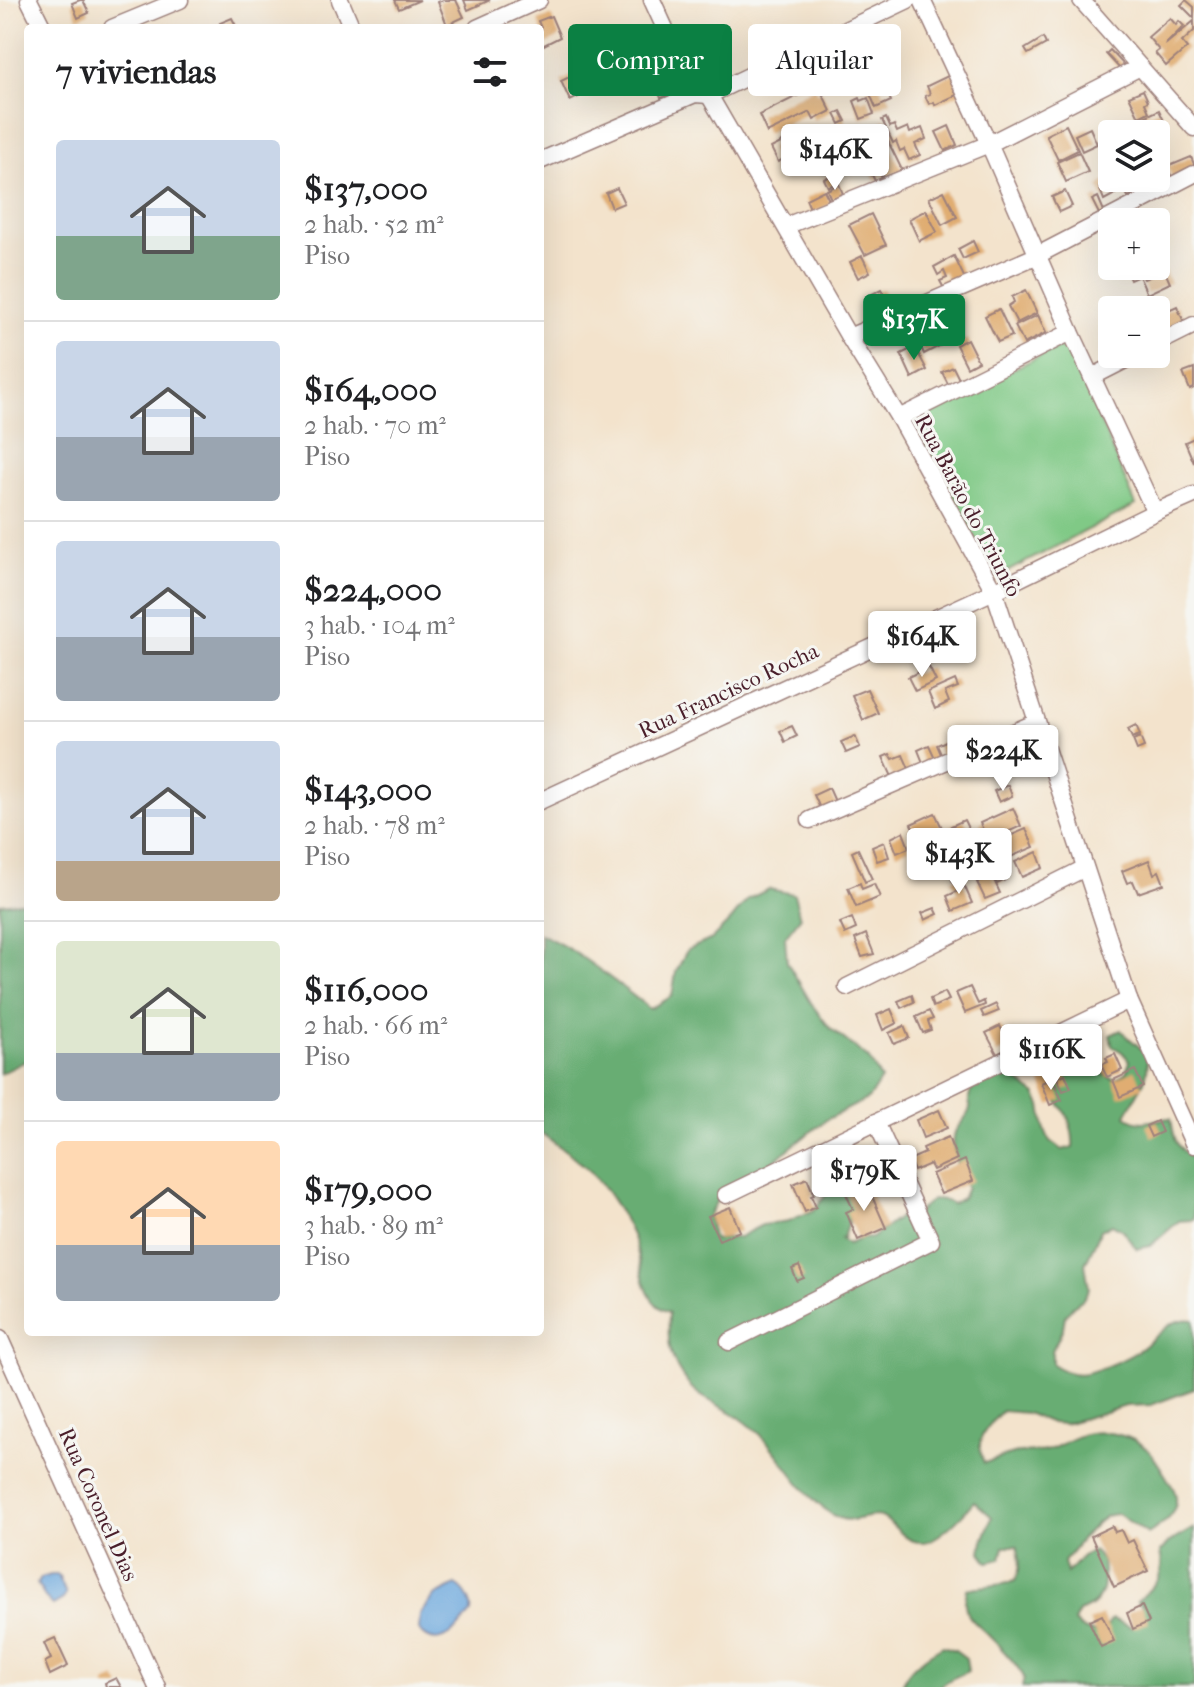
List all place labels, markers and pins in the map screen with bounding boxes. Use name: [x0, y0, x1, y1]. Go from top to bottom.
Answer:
pin: $146K: [779, 124, 891, 192]
pin: $137K: [858, 294, 970, 362]
pin: $164K: [866, 611, 978, 679]
pin: $224K: [947, 725, 1059, 793]
pin: $143K: [903, 828, 1015, 896]
pin: $116K: [995, 1024, 1107, 1092]
pin: $179K: [808, 1145, 920, 1213]

